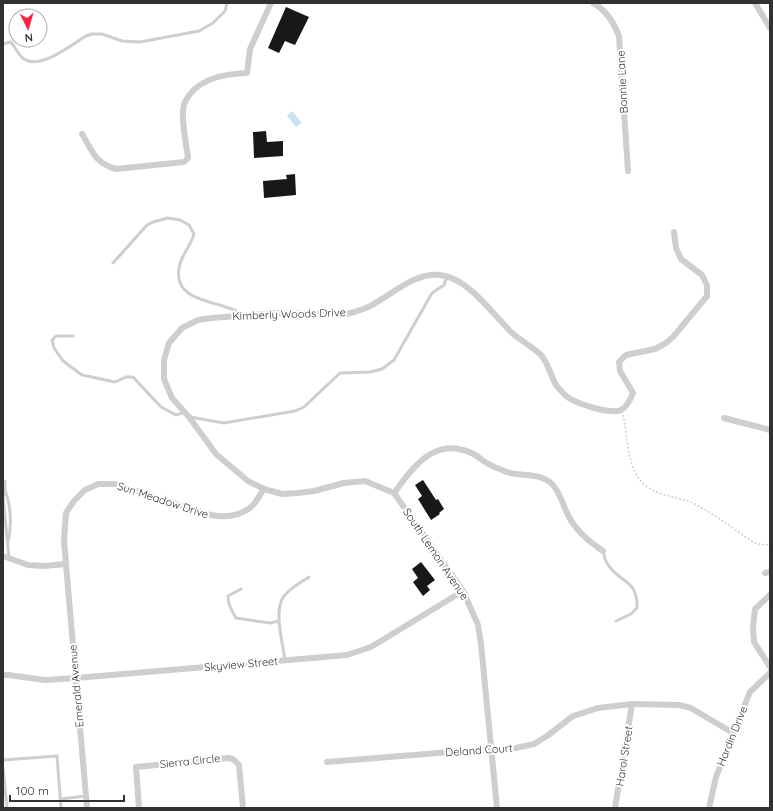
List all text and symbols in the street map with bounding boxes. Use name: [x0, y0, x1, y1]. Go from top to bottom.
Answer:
north arrow: [8, 8, 48, 48]
text: N: [24, 31, 34, 45]
street label: Bonnie Lane: [613, 50, 631, 114]
street label: Kimberly Woods Drive: [232, 305, 346, 323]
street label: Sun Meadow Drive: [116, 479, 210, 521]
street label: South Lemon Avenue: [400, 505, 472, 603]
street label: Emerald Avenue: [65, 644, 87, 728]
street label: Skyview Street: [204, 654, 279, 674]
street label: Hardin Drive: [714, 704, 750, 768]
street label: Harol Street: [612, 725, 636, 787]
street label: Deland Court: [445, 741, 513, 759]
street label: Sierra Circle: [159, 751, 221, 771]
scale bar: [10, 777, 124, 803]
text: 100 m: [16, 783, 49, 798]

